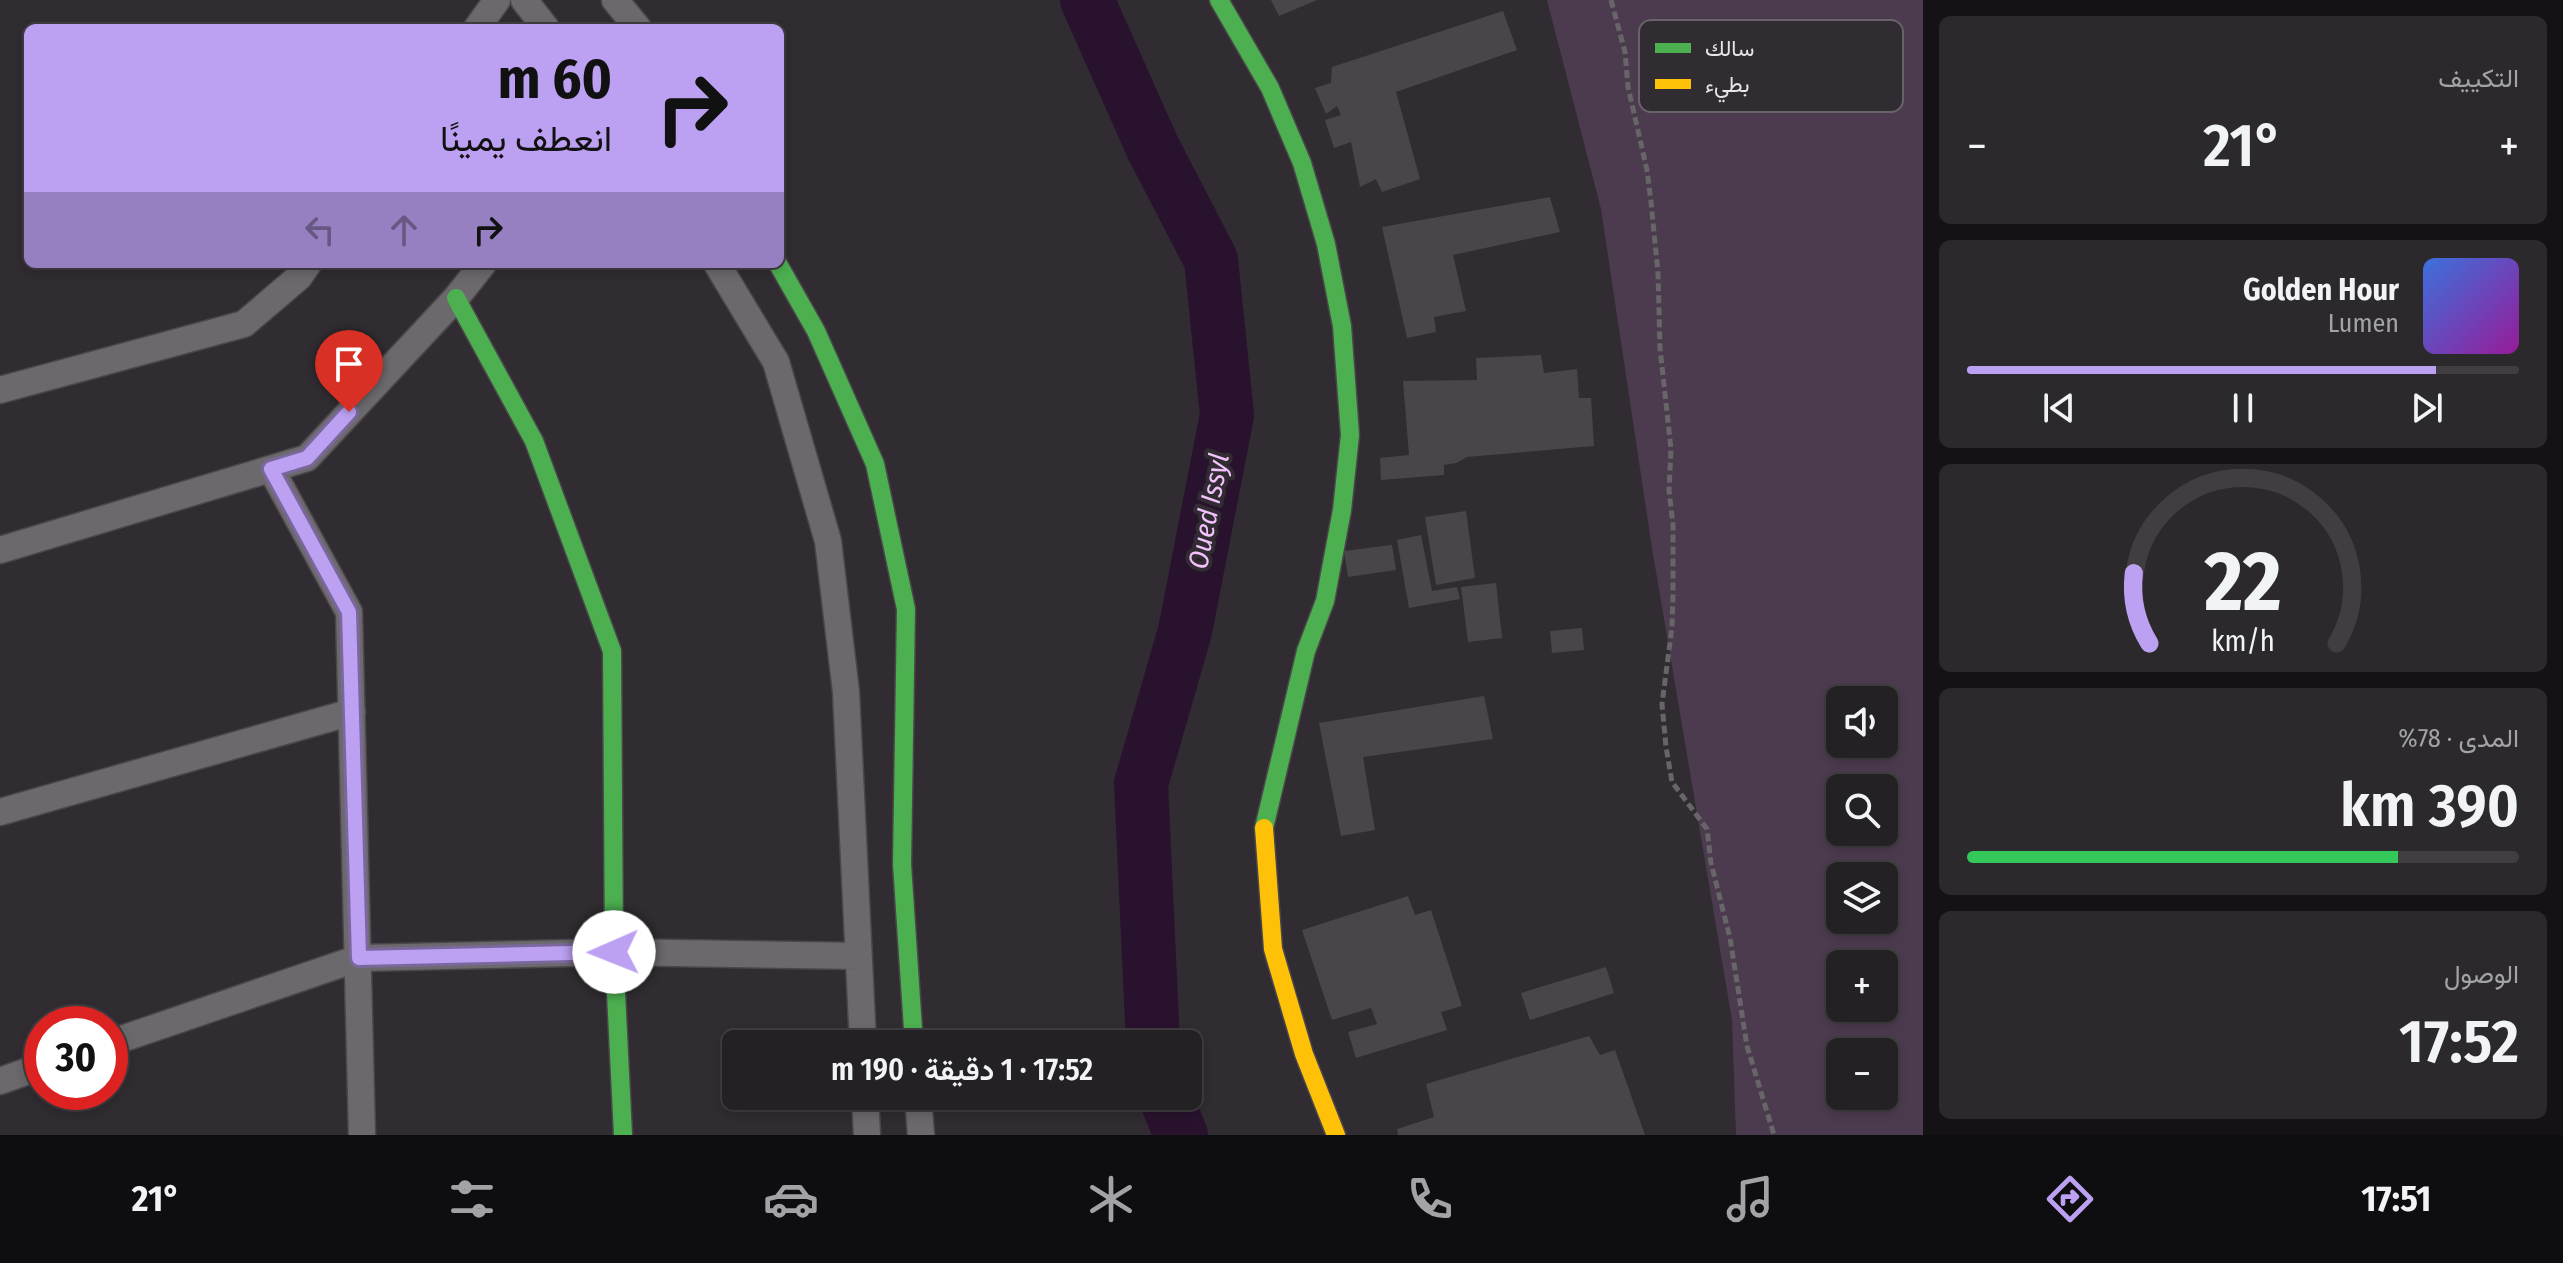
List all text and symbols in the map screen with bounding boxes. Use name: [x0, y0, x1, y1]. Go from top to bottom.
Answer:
legend: [1639, 20, 1903, 112]
text: سالك: [1705, 35, 1754, 62]
text: 60 m: [498, 46, 612, 113]
icon: right: [640, 56, 744, 160]
text: التكييف: [2438, 63, 2519, 94]
text: بطيء: [1705, 71, 1750, 103]
text: 21°: [2203, 110, 2283, 182]
text: انعطف يمينًا: [440, 117, 612, 161]
text: −: [1967, 120, 1987, 173]
text: +: [2499, 120, 2519, 173]
icon: left: [298, 208, 342, 252]
icon: ahead: [382, 208, 426, 252]
icon: right: [466, 208, 510, 252]
text: Golden Hour: [2243, 272, 2399, 308]
text: Lumen: [2328, 308, 2399, 339]
pin: [315, 330, 383, 412]
icon: arrive: [327, 342, 371, 386]
icon: previous: [2037, 386, 2081, 430]
icon: pause: [2221, 386, 2265, 430]
icon: next: [2405, 386, 2449, 430]
water label: Oued Issyl: [1181, 451, 1236, 571]
text: 22: [2203, 531, 2282, 631]
text: km/h: [2211, 624, 2275, 659]
map controls: [1826, 686, 1898, 1110]
button: sound: [1826, 686, 1898, 758]
text: المدى · 78%: [2398, 723, 2519, 754]
text: 390 km: [2340, 770, 2519, 842]
button: search: [1826, 774, 1898, 846]
button: layers: [1826, 862, 1898, 934]
position arrow: [572, 910, 656, 994]
button: +: [1826, 950, 1898, 1022]
text: الوصول: [2444, 959, 2519, 990]
speed limit sign: 30: [24, 1006, 128, 1110]
text: 17:52: [2399, 1006, 2519, 1078]
button: −: [1826, 1038, 1898, 1110]
text: 17:52 · 1 دقيقة · 190 m: [831, 1052, 1093, 1088]
icon: filters: [444, 1171, 500, 1227]
icon: car: [763, 1171, 819, 1227]
icon: climate: [1083, 1171, 1139, 1227]
icon: phone: [1402, 1171, 1458, 1227]
icon: music: [1722, 1171, 1778, 1227]
icon: directions: [2042, 1171, 2098, 1227]
text: 21°: [132, 1177, 180, 1221]
text: 17:51: [2361, 1177, 2431, 1221]

